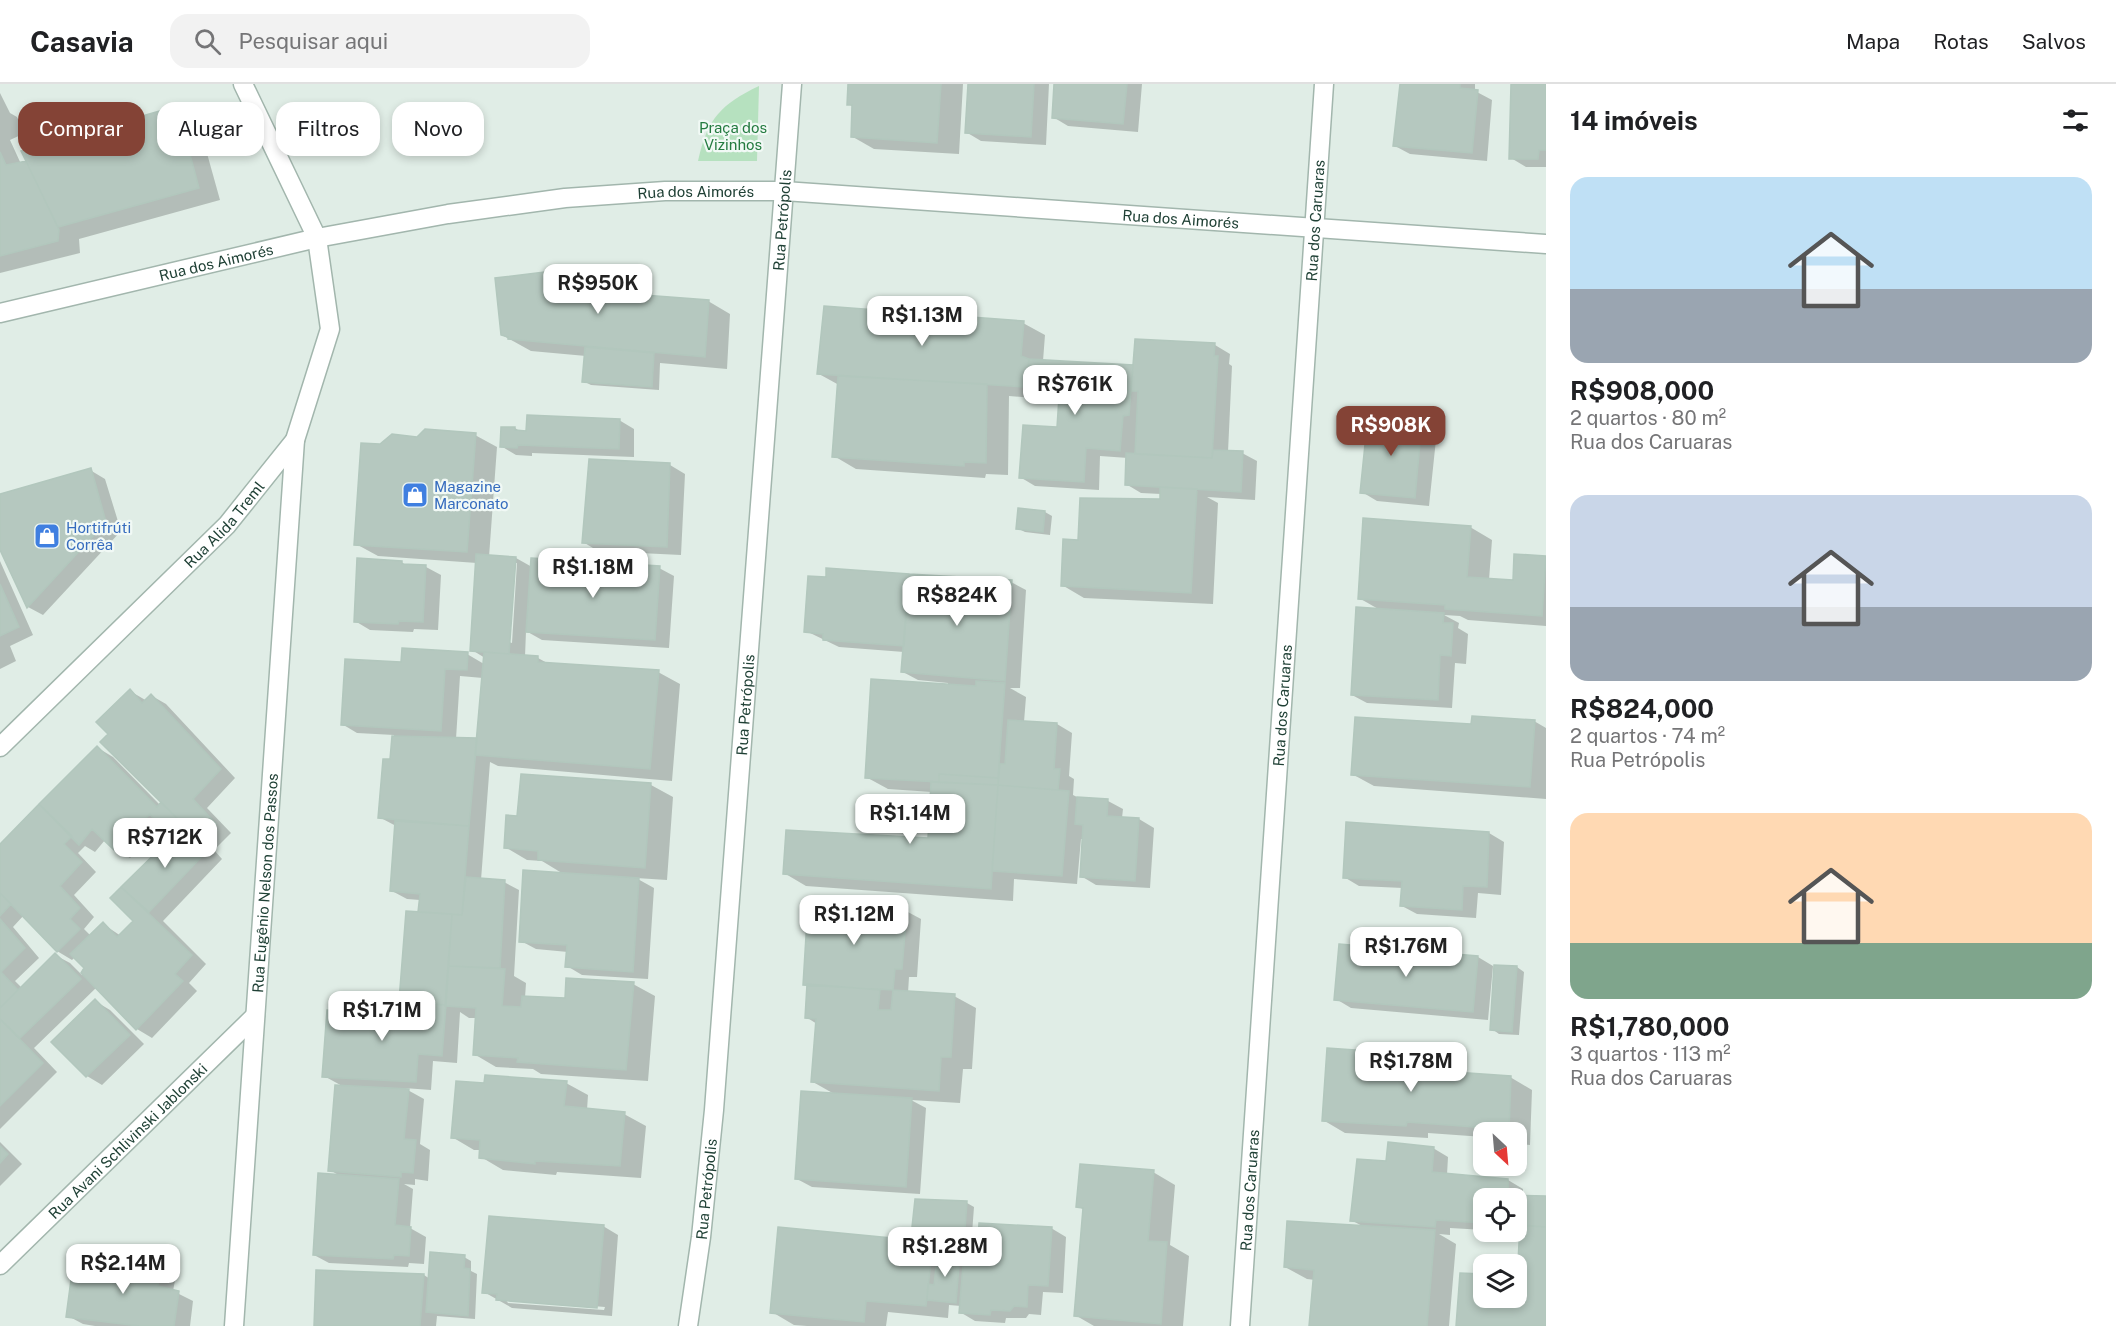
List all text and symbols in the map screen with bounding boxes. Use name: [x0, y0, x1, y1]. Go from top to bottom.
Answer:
search box: [170, 14, 590, 68]
text: Casavia: [30, 25, 134, 58]
icon: search: [191, 25, 224, 58]
text: Pesquisar aqui: [239, 28, 388, 54]
text: Mapa: [1846, 29, 1900, 54]
text: Rotas: [1933, 29, 1989, 54]
text: Salvos: [2022, 29, 2086, 54]
chip: Comprar: [18, 102, 145, 156]
chip: Alugar: [157, 102, 264, 156]
chip: Filtros: [276, 102, 380, 156]
chip: Novo: [392, 102, 484, 156]
icon: filters: [2059, 104, 2092, 137]
text: 14 imóveis: [1570, 105, 1698, 136]
park label: Praça dos Vizinhos: [699, 119, 767, 153]
street label: Rua dos Caruaras: [1302, 159, 1327, 282]
street label: Rua Petrópolis: [769, 169, 794, 271]
street label: Rua dos Aimorés: [637, 183, 754, 201]
street label: Rua dos Aimorés: [1122, 206, 1240, 231]
icon: home: [1777, 216, 1885, 324]
street label: Rua dos Aimorés: [157, 240, 275, 284]
pin: R$950K: [549, 264, 647, 315]
text: R$950K: [557, 271, 639, 295]
pin: R$1.13M: [867, 296, 977, 347]
text: R$1.13M: [881, 303, 963, 327]
pin: R$761K: [1026, 365, 1124, 416]
text: R$761K: [1037, 372, 1113, 396]
text: R$908,000: [1570, 375, 1714, 406]
pin: R$908K: [1342, 406, 1440, 457]
text: 2 quartos · 80 m²: [1570, 406, 1726, 430]
text: R$908K: [1350, 413, 1432, 437]
text: Rua dos Caruaras: [1570, 430, 1732, 454]
street label: Rua Alida Treml: [180, 478, 267, 571]
place label: Magazine Marconato: [434, 478, 509, 512]
shop icon: Magazine Marconato: [400, 480, 430, 510]
place label: Hortifrúti Corrêa: [66, 519, 131, 553]
shop icon: Hortifrúti Corrêa: [32, 521, 62, 551]
icon: home: [1777, 534, 1885, 642]
pin: R$1.18M: [538, 548, 648, 599]
text: R$1.18M: [552, 555, 634, 579]
pin: R$824K: [908, 576, 1006, 627]
text: R$824K: [916, 583, 998, 607]
street label: Rua dos Caruaras: [1269, 644, 1295, 767]
street label: Rua Petrópolis: [732, 653, 757, 756]
text: R$824,000: [1570, 693, 1714, 724]
text: 2 quartos · 74 m²: [1570, 724, 1725, 748]
text: Rua Petrópolis: [1570, 748, 1705, 772]
street label: Rua Eugênio Nelson dos Passos: [248, 773, 281, 994]
pin: R$1.14M: [855, 794, 965, 845]
text: R$1.14M: [869, 801, 951, 825]
pin: R$712K: [116, 818, 214, 869]
text: R$712K: [127, 825, 203, 849]
icon: home: [1777, 852, 1885, 960]
pin: R$1.12M: [799, 895, 909, 946]
text: R$1.12M: [813, 902, 895, 926]
pin: R$1.76M: [1351, 927, 1461, 978]
text: R$1.76M: [1364, 934, 1448, 958]
pin: R$1.71M: [327, 991, 437, 1042]
text: R$1.71M: [342, 998, 422, 1022]
text: R$1,780,000: [1570, 1011, 1729, 1042]
pin: R$1.78M: [1356, 1042, 1466, 1093]
text: 3 quartos · 113 m²: [1570, 1042, 1731, 1066]
text: R$1.78M: [1369, 1049, 1453, 1073]
street label: Rua Avani Schlivinski Jablonski: [45, 1060, 210, 1222]
text: Rua dos Caruaras: [1570, 1066, 1732, 1090]
north arrow: [1473, 1122, 1527, 1176]
map controls: [1473, 1122, 1527, 1308]
street label: Rua dos Caruaras: [1237, 1129, 1262, 1252]
street label: Rua Petrópolis: [692, 1138, 720, 1241]
button: locate: [1473, 1188, 1527, 1242]
pin: R$1.28M: [890, 1227, 1000, 1278]
text: R$1.28M: [902, 1234, 988, 1258]
pin: R$2.14M: [68, 1244, 178, 1295]
text: R$2.14M: [80, 1251, 166, 1275]
button: layers: [1473, 1254, 1527, 1308]

